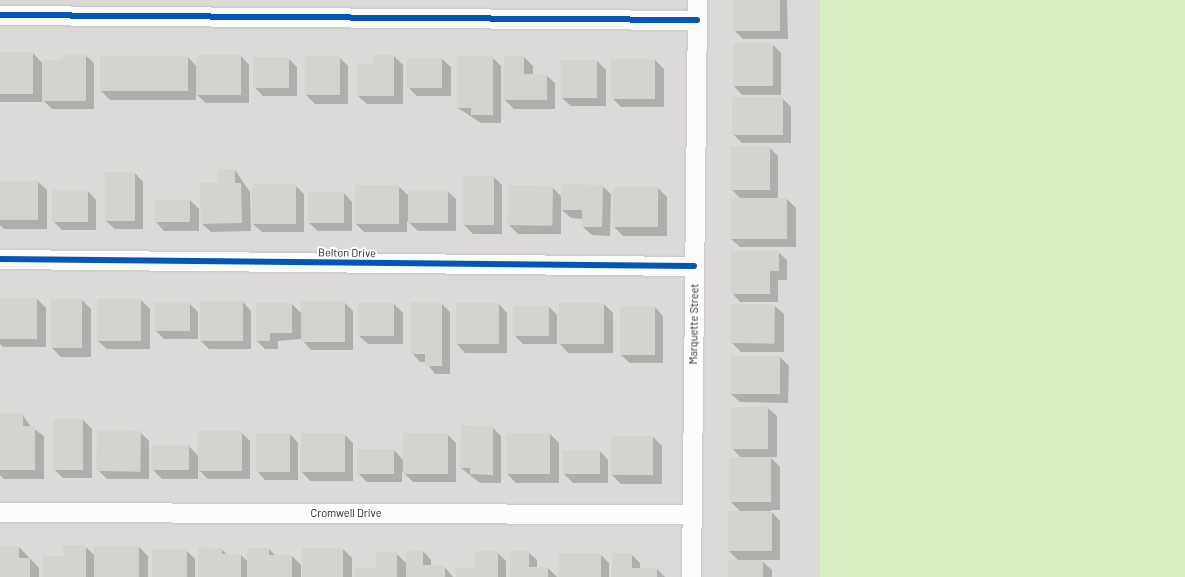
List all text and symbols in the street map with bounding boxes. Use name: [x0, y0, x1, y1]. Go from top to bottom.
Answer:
street label: Belton Drive: [318, 246, 376, 260]
street label: Marquette Street: [687, 283, 701, 365]
street label: Cromwell Drive: [311, 506, 381, 520]

